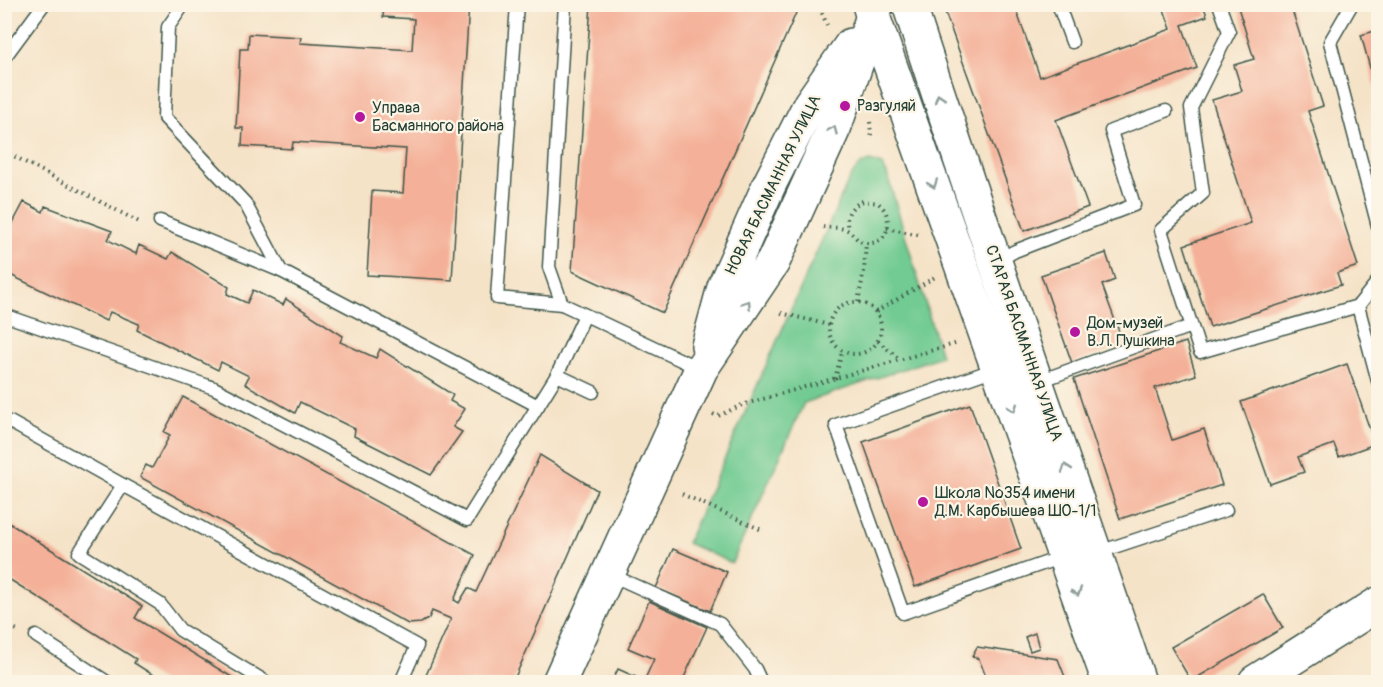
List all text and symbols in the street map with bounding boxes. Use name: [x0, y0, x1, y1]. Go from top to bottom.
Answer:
street label: НОВАЯ БАСМАННАЯ УЛИЦА: [721, 92, 825, 278]
one-way arrow: [934, 93, 946, 104]
place label: Разгуляй: [857, 96, 916, 116]
place label: Управа Басманного района: [372, 98, 504, 136]
marker: Разгуляй: [838, 99, 852, 113]
marker: Управа Басманного района: [353, 110, 367, 124]
one-way arrow: [826, 125, 838, 136]
one-way arrow: [926, 178, 939, 189]
street label: СТАРАЯ БАСМАННАЯ УЛИЦА: [981, 242, 1067, 444]
one-way arrow: [739, 300, 751, 310]
place label: Дом-музей В.Л. Пушкина: [1086, 313, 1175, 351]
marker: Дом-музей В.Л. Пушкина: [1068, 325, 1082, 339]
one-way arrow: [1005, 402, 1018, 412]
one-way arrow: [1061, 463, 1074, 474]
place label: Школа №354 имени Д.М. Карбышева ШО-1/1: [934, 483, 1097, 521]
marker: Школа №354 имени Д.М. Карбышева ШО-1/1: [916, 495, 930, 509]
one-way arrow: [1070, 586, 1083, 596]

